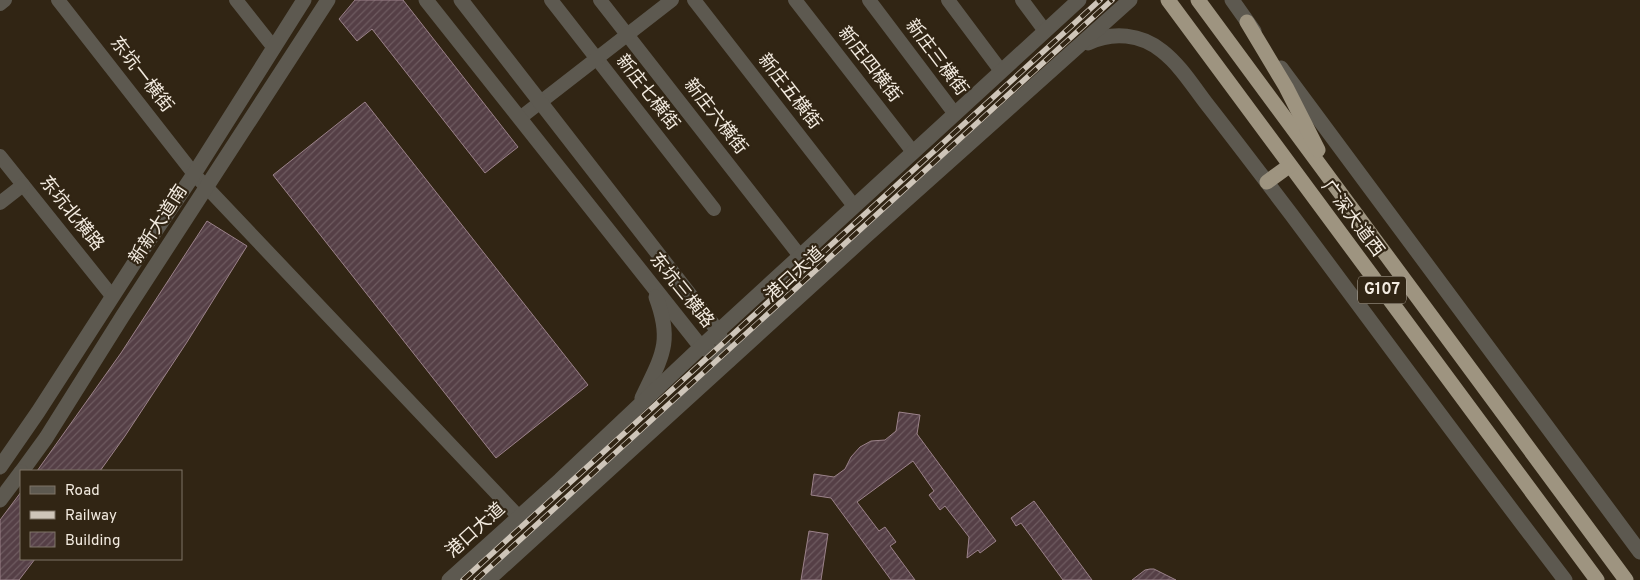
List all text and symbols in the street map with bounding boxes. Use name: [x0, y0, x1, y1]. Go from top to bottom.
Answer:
street label: 新庄三横街: [900, 15, 972, 101]
street label: 新庄四横街: [832, 22, 906, 108]
street label: 东坑一横街: [104, 32, 178, 118]
street label: 新庄五横街: [752, 49, 826, 135]
street label: 新庄七横街: [610, 50, 684, 136]
street label: 新庄六横街: [678, 74, 752, 160]
street label: 东坑北横路: [34, 172, 108, 256]
street label: 广深大道西: [1316, 176, 1388, 262]
street label: 新新大道南: [125, 181, 193, 269]
street label: 港口大道: [761, 242, 829, 308]
street label: 东坑三横路: [644, 249, 718, 333]
road number: G107: [1358, 276, 1406, 304]
legend: [20, 470, 182, 560]
text: Road: [65, 482, 100, 501]
street label: 港口大道: [442, 498, 510, 564]
text: Railway: [65, 507, 117, 526]
text: Building: [65, 532, 120, 551]

